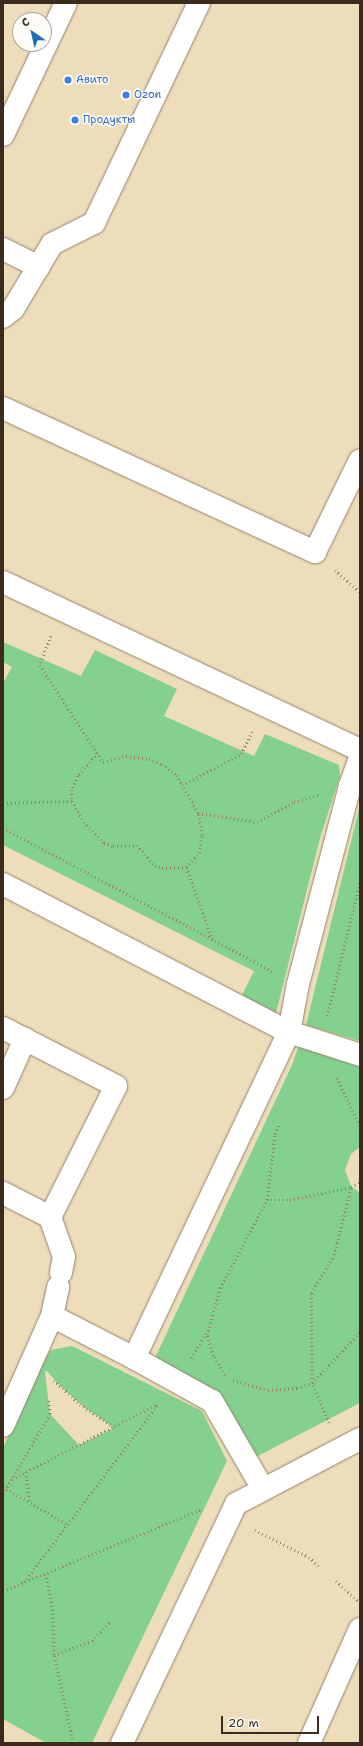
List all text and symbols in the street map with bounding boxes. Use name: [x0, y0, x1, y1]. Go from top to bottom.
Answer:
north arrow: [12, 12, 52, 52]
text: С: [19, 14, 33, 31]
place label: Авито: [76, 73, 109, 87]
marker: Авито: [63, 75, 73, 85]
place label: Ozon: [134, 88, 161, 102]
marker: Ozon: [121, 90, 131, 100]
place label: Продукты: [83, 113, 135, 127]
marker: Продукты: [70, 115, 80, 125]
scale bar: [223, 1708, 321, 1734]
text: 20 m: [228, 1715, 259, 1731]

